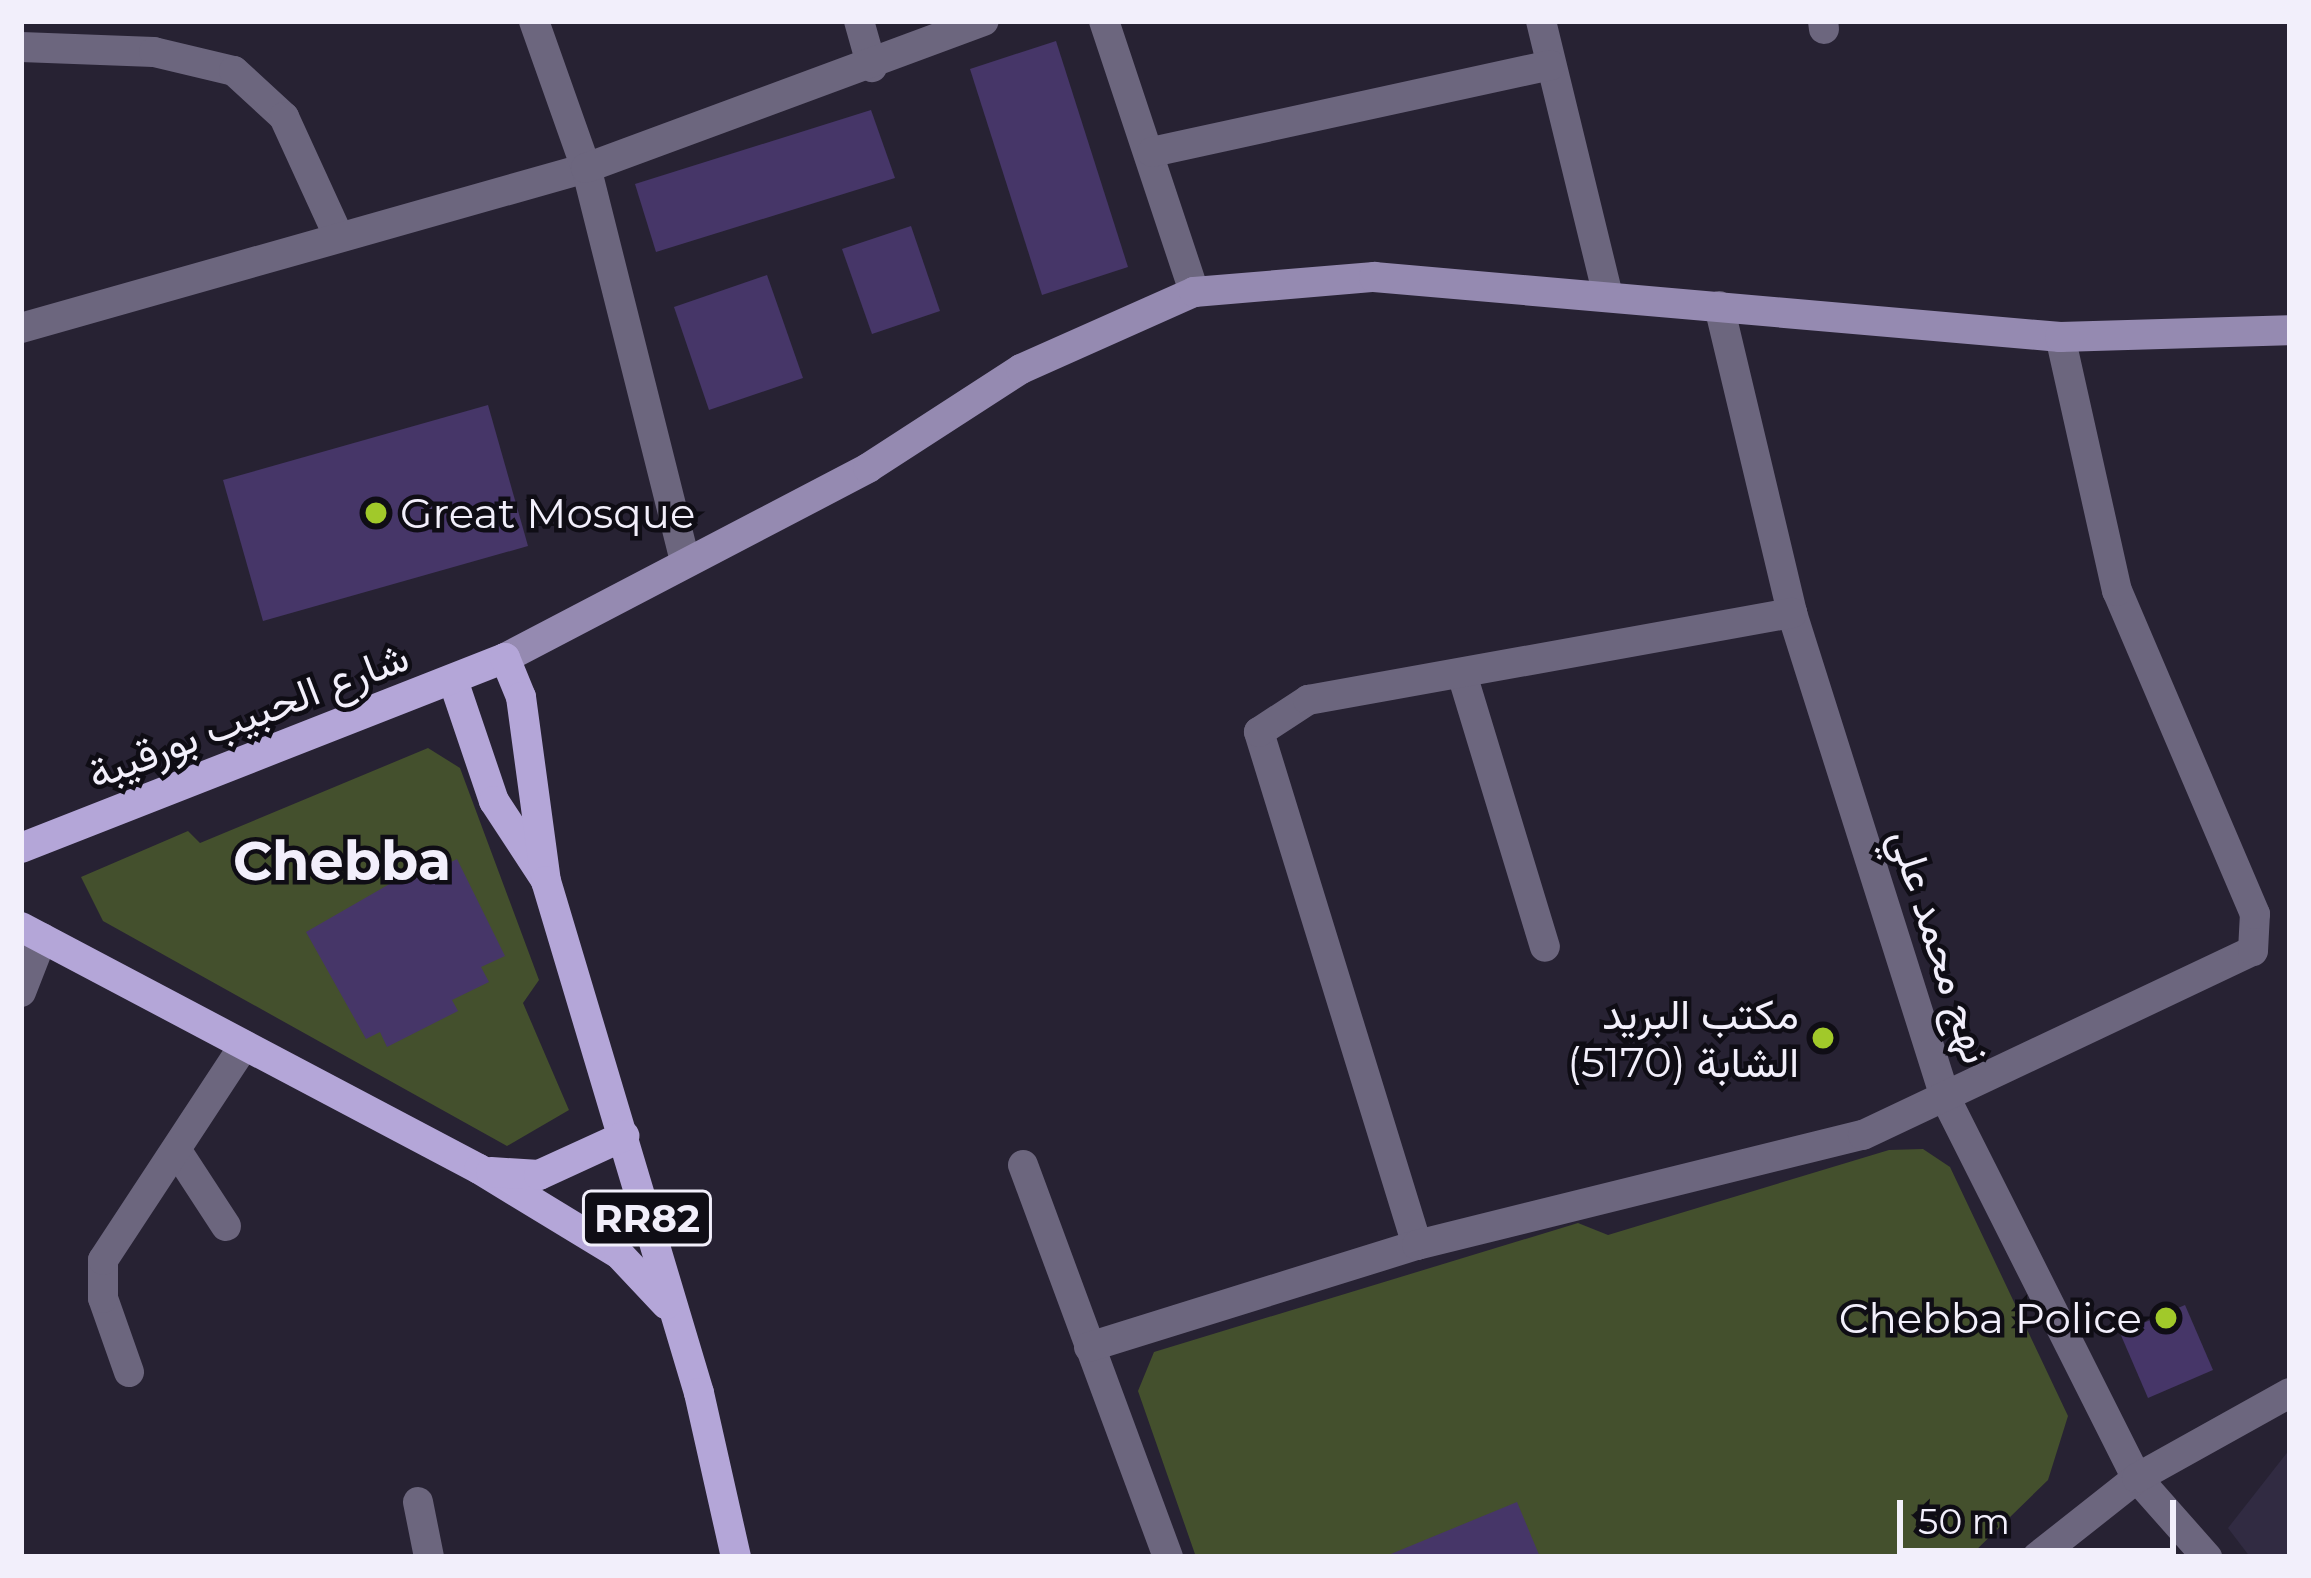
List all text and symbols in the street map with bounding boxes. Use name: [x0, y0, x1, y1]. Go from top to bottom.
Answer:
place label: Great Mosque: [400, 488, 695, 538]
marker: Great Mosque: [363, 500, 389, 526]
street label: شارع الحبيب بورقيبة: [81, 631, 415, 799]
street label: نهج محمد علي: [1879, 822, 2003, 1070]
district label: Chebba: [233, 829, 451, 893]
place label: مكتب البريد الشابة (5170): [1567, 989, 1799, 1088]
marker: مكتب البريد الشابة (5170): [1810, 1025, 1836, 1051]
road number: RR82: [581, 1185, 713, 1251]
place label: Chebba Police: [1839, 1293, 2142, 1343]
marker: Chebba Police: [2153, 1305, 2179, 1331]
scale bar: [1903, 1476, 2182, 1550]
text: 50 m: [1918, 1499, 2010, 1543]

